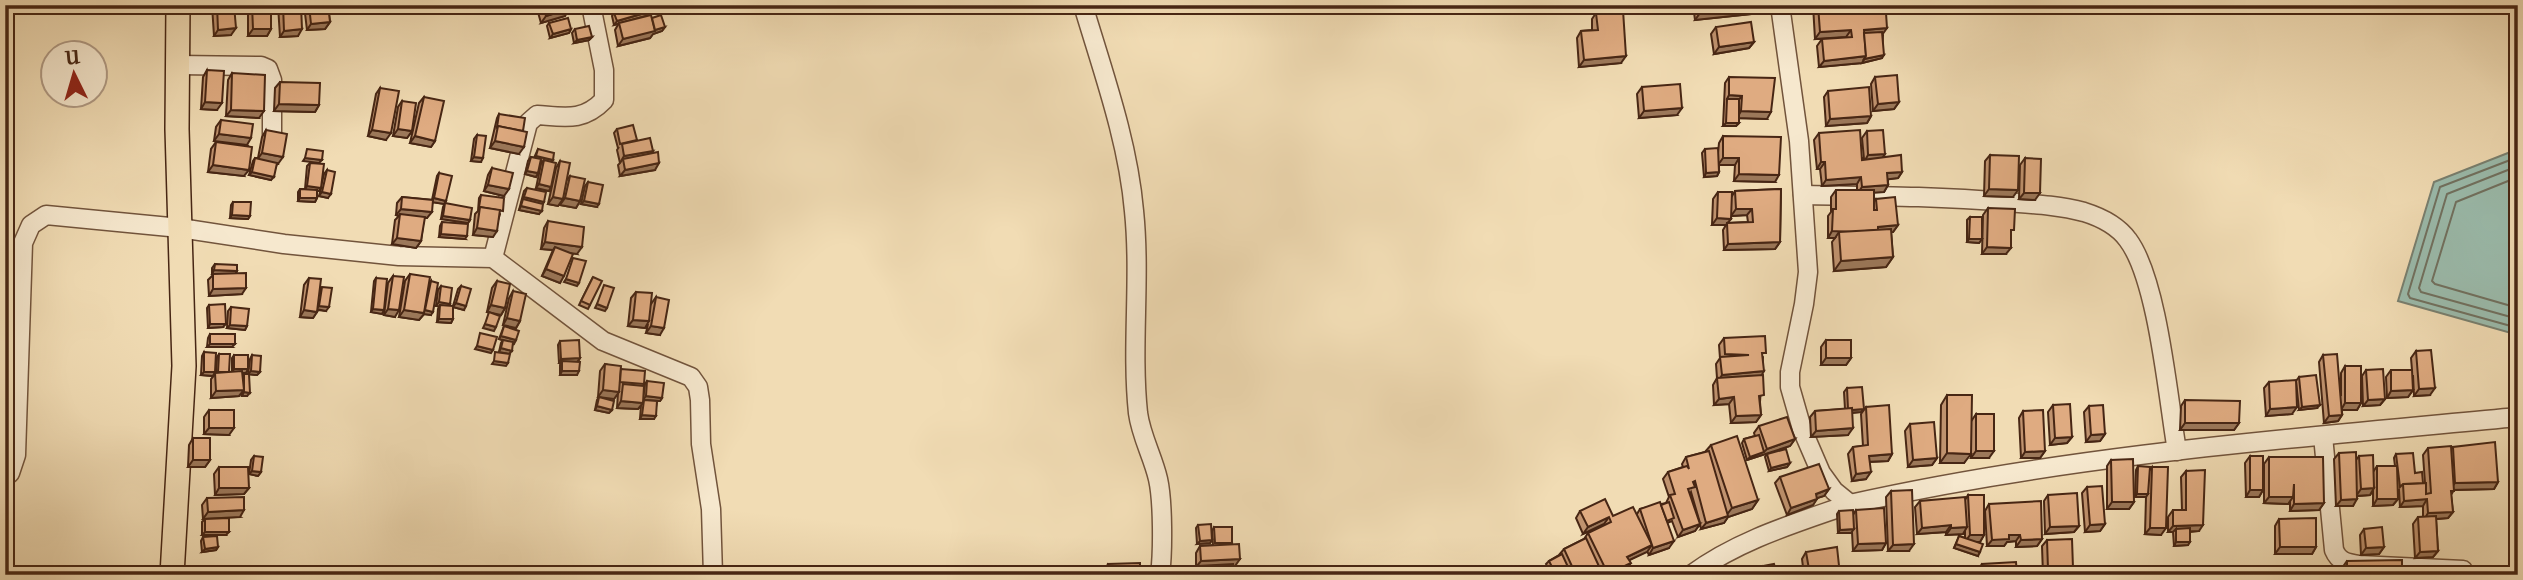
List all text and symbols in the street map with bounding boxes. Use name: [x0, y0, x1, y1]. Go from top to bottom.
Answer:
north arrow: [38, 38, 108, 108]
text: U: [63, 46, 81, 70]

